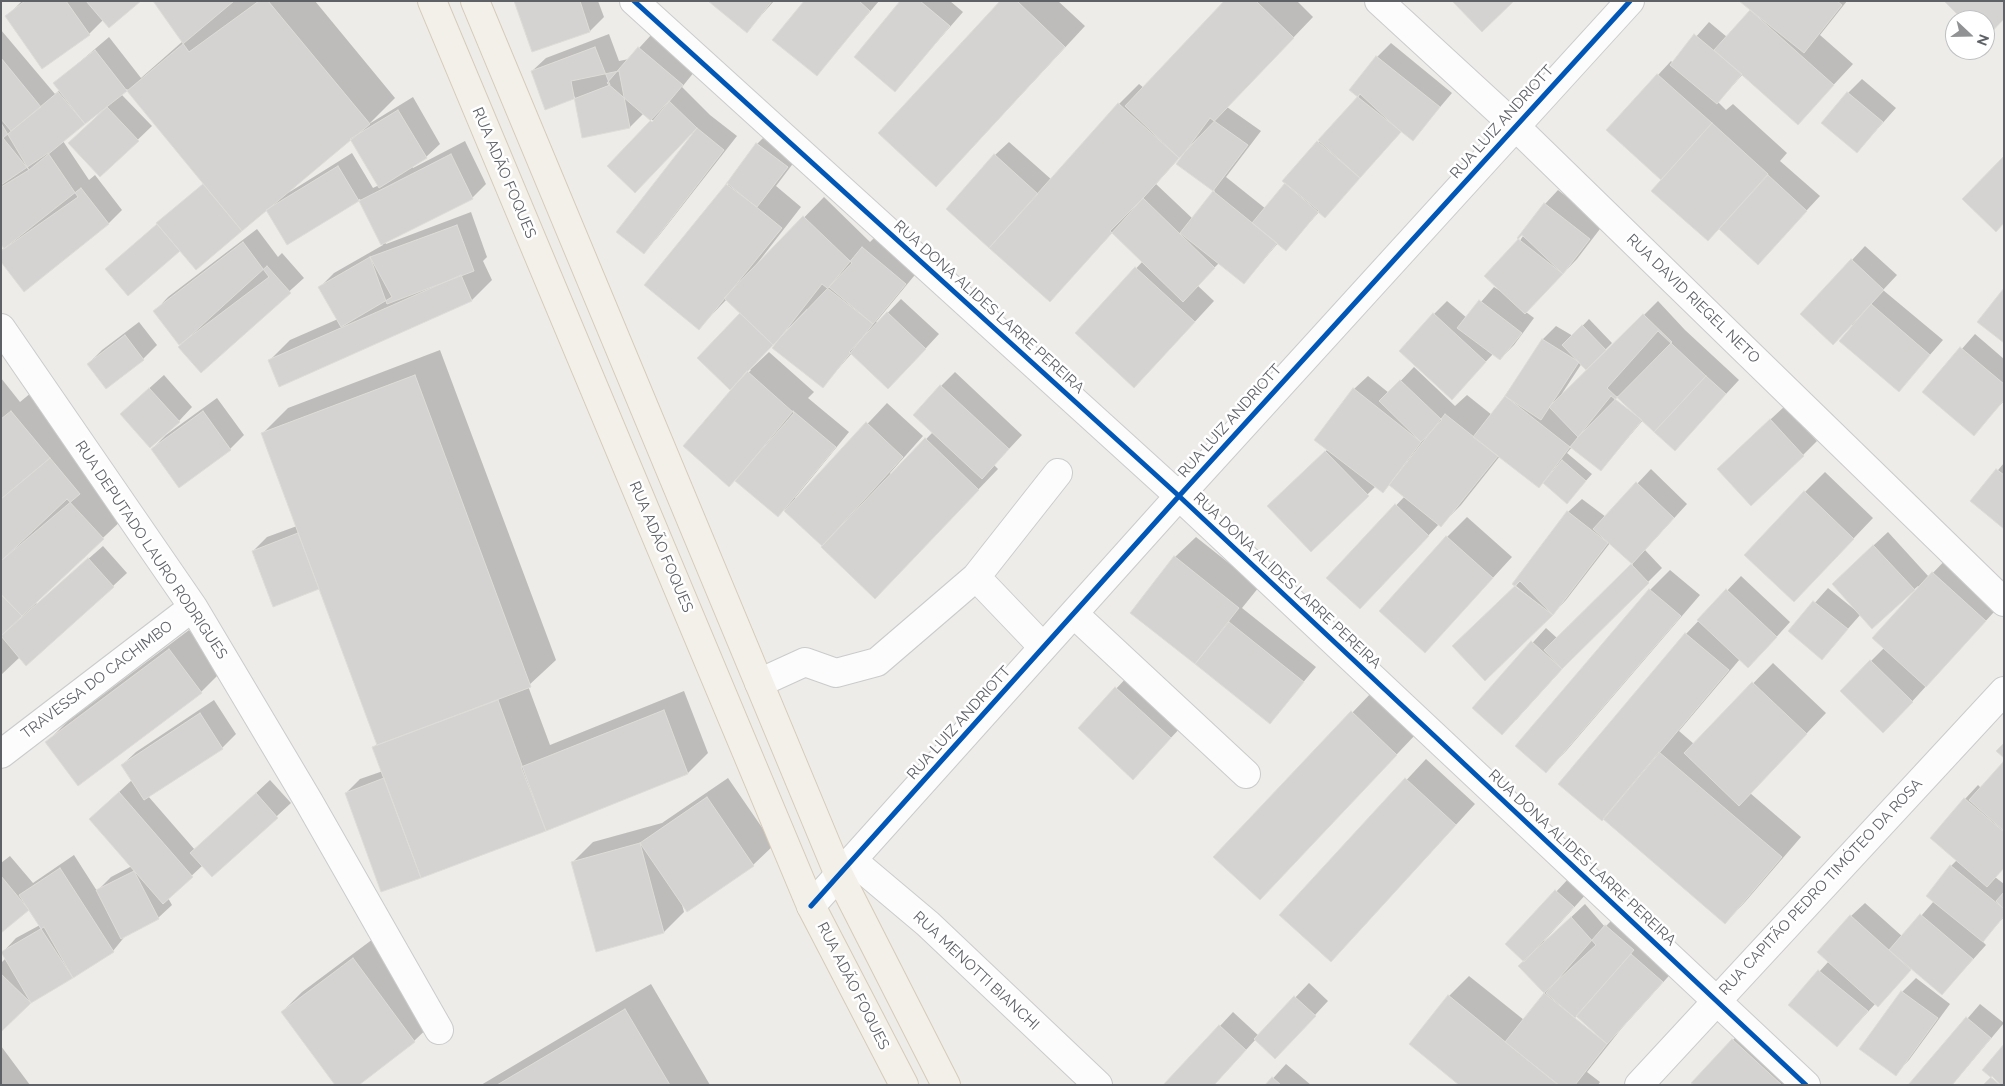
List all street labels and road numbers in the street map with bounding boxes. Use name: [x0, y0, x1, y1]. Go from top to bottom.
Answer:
street label: RUA LUIZ ANDRIOTT: [1446, 62, 1558, 182]
street label: RUA ADÃO FOQUES: [468, 105, 540, 241]
street label: RUA DONA ALIDES LARRE PEREIRA: [890, 217, 1088, 397]
street label: RUA DAVID RIEGEL NETO: [1623, 231, 1763, 367]
street label: RUA LUIZ ANDRIOTT: [1174, 361, 1286, 481]
street label: RUA DEPUTADO LAURO RODRIGUES: [71, 437, 231, 663]
street label: RUA ADÃO FOQUES: [625, 479, 697, 615]
street label: RUA DONA ALIDES LARRE PEREIRA: [1189, 489, 1385, 673]
street label: TRAVESSA DO CACHIMBO: [18, 617, 176, 743]
street label: RUA LUIZ ANDRIOTT: [903, 663, 1015, 783]
street label: RUA DONA ALIDES LARRE PEREIRA: [1484, 766, 1680, 950]
street label: RUA CAPITÃO PEDRO TIMÓTEO DA ROSA: [1716, 775, 1926, 999]
street label: RUA MENOTTI BIANCHI: [909, 908, 1043, 1034]
street label: RUA ADÃO FOQUES: [813, 919, 893, 1053]

